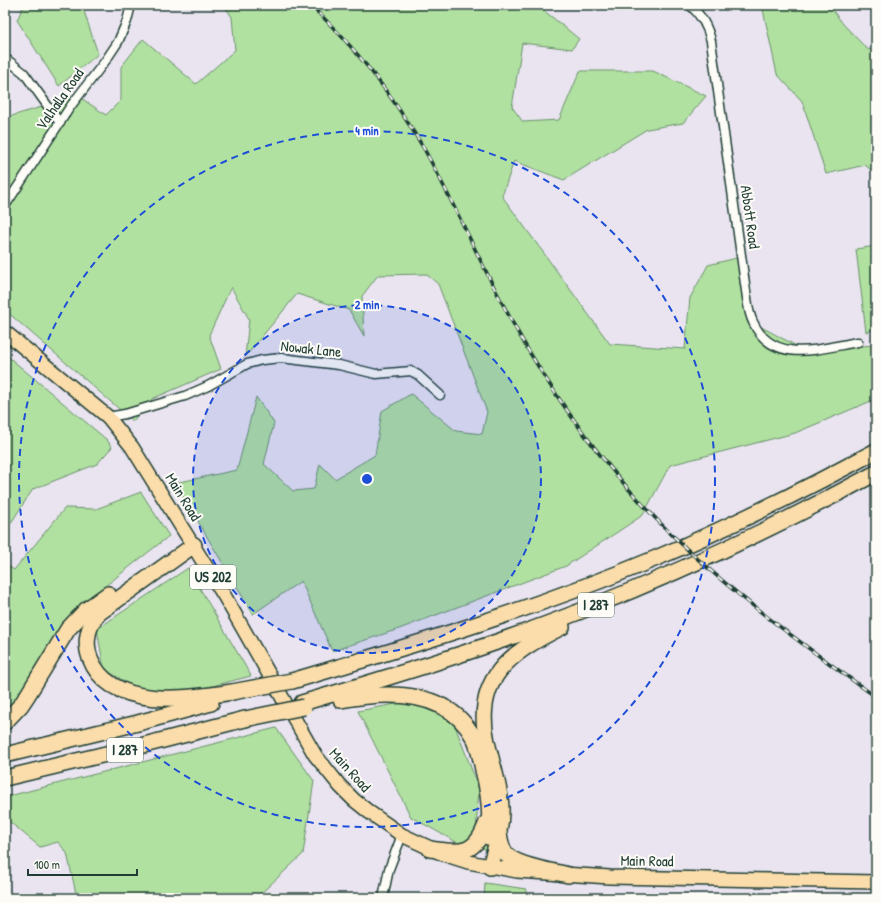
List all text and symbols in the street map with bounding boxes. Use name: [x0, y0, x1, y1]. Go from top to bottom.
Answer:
street label: Valhalla Road: [31, 64, 89, 134]
text: 4 min: [355, 122, 379, 139]
street label: Abbott Road: [736, 184, 765, 250]
text: 2 min: [355, 296, 380, 313]
street label: Nowak Lane: [280, 335, 342, 362]
street label: Main Road: [160, 469, 206, 525]
centre of rings: [360, 472, 374, 486]
road number: US 202: [190, 565, 236, 589]
road number: I 287: [578, 593, 614, 617]
road number: I 287: [107, 738, 143, 762]
street label: Main Road: [325, 743, 376, 796]
street label: Main Road: [620, 850, 674, 871]
scale bar: [28, 851, 137, 877]
text: 100 m: [34, 856, 60, 873]

